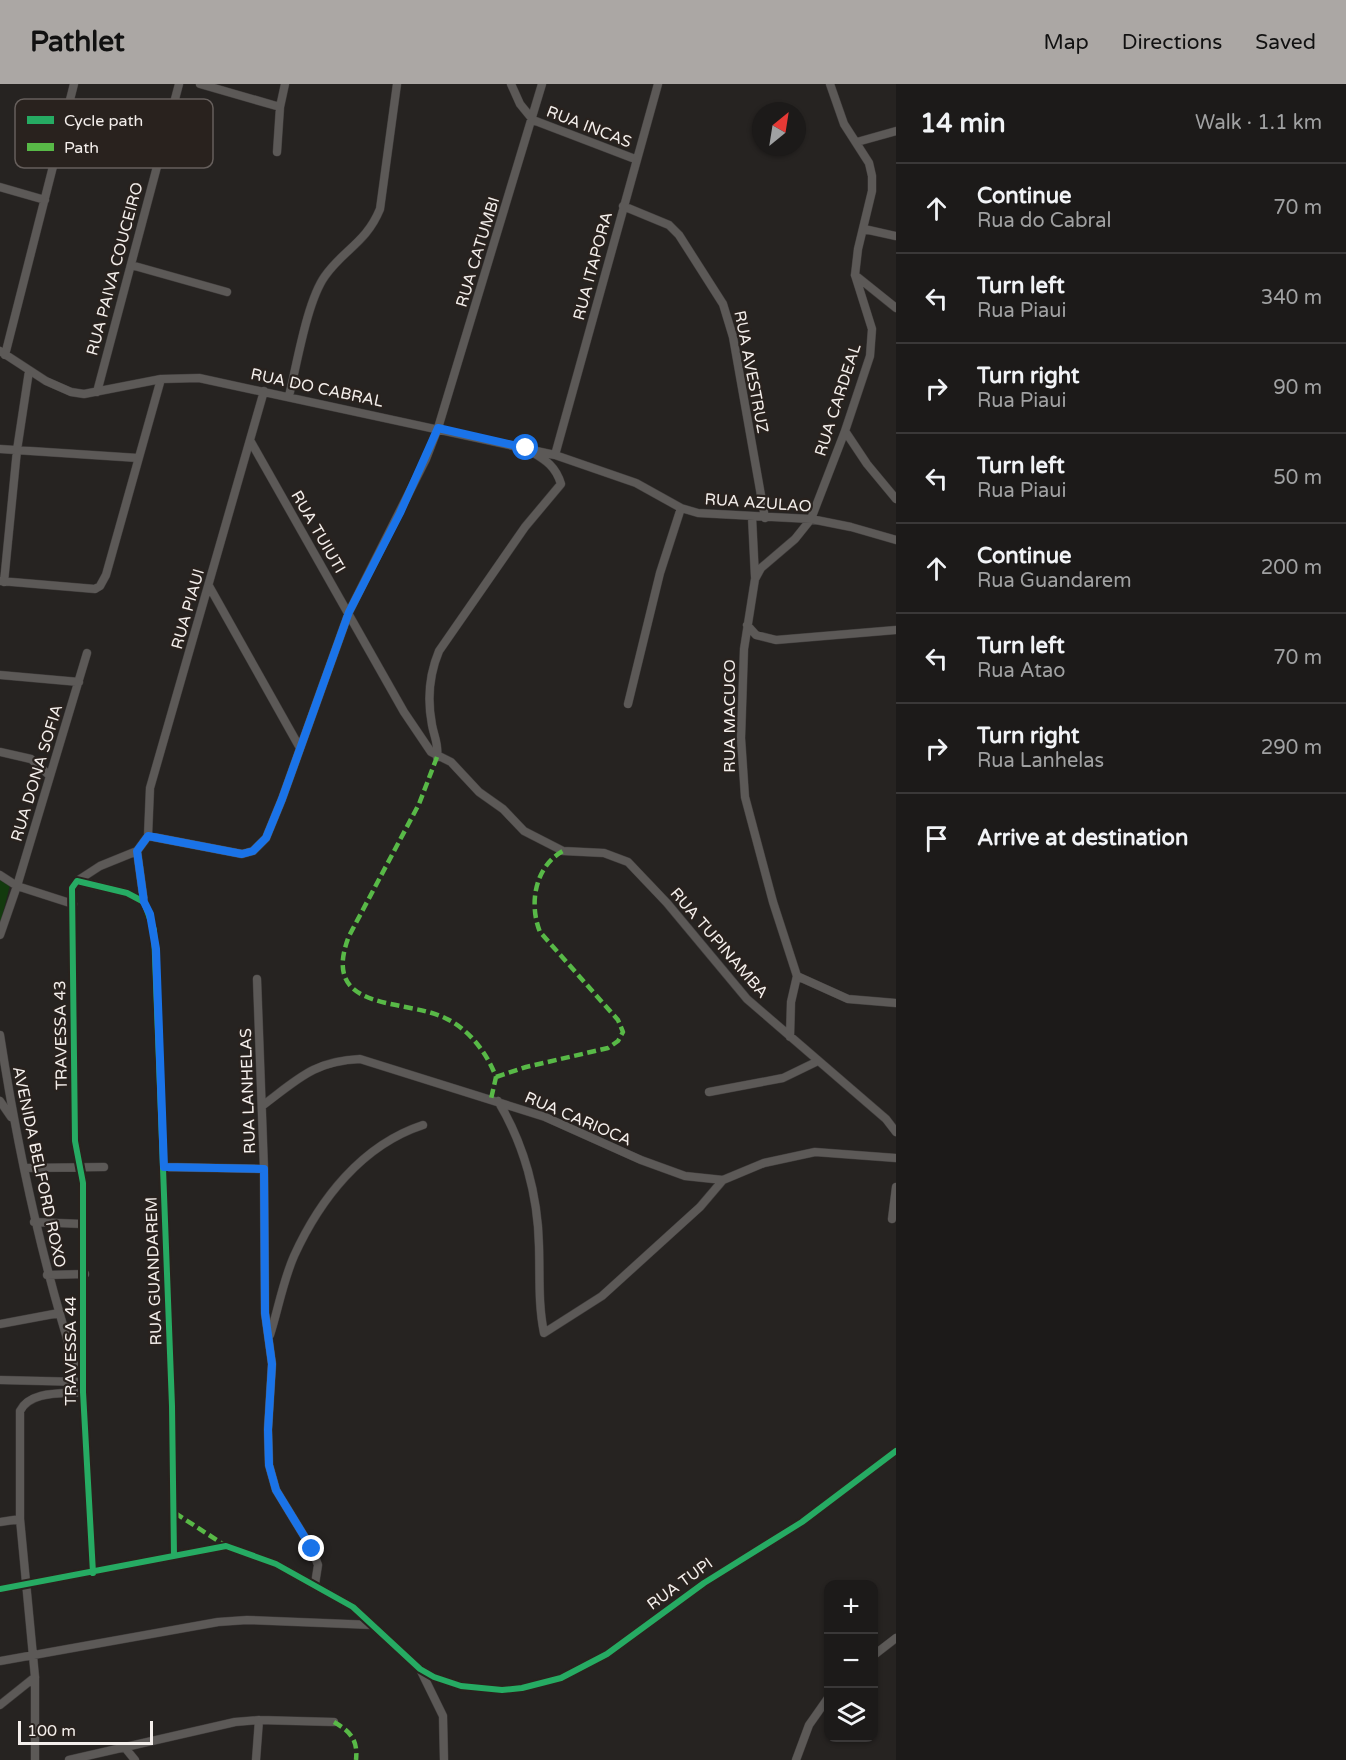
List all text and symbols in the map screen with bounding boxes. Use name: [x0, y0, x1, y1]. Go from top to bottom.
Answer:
text: Pathlet: [30, 25, 125, 59]
text: Map: [1043, 30, 1089, 55]
text: Directions: [1122, 30, 1222, 55]
text: Saved: [1255, 30, 1316, 55]
legend: [15, 99, 213, 168]
street label: RUA INCAS: [544, 102, 635, 152]
north arrow: [752, 102, 806, 156]
text: 14 min: [920, 108, 1006, 139]
text: Cycle path: [64, 111, 143, 131]
text: Walk · 1.1 km: [1195, 111, 1322, 135]
text: Path: [64, 138, 99, 158]
street label: RUA PAIVA COUCEIRO: [82, 180, 148, 358]
text: Continue: [977, 183, 1072, 209]
icon: ahead: [920, 192, 953, 225]
street label: RUA CATUMBI: [452, 194, 504, 310]
text: 70 m: [1273, 196, 1322, 220]
street label: RUA ITAPORA: [569, 209, 617, 322]
text: Rua do Cabral: [977, 209, 1111, 233]
text: Turn left: [977, 273, 1065, 299]
icon: left: [920, 282, 953, 315]
text: 340 m: [1261, 286, 1322, 310]
text: Rua Piaui: [977, 299, 1066, 323]
street label: RUA AVESTRUZ: [729, 309, 773, 435]
street label: RUA CARDEAL: [810, 341, 866, 459]
text: Turn right: [977, 363, 1079, 389]
street label: RUA DO CABRAL: [249, 364, 385, 412]
icon: right: [920, 372, 953, 405]
text: 90 m: [1273, 376, 1322, 400]
text: Rua Piaui: [977, 389, 1066, 413]
route start: [512, 434, 538, 460]
text: Turn left: [977, 453, 1065, 479]
icon: left: [920, 462, 953, 495]
text: 50 m: [1273, 466, 1322, 490]
text: Rua Piaui: [977, 479, 1066, 503]
street label: RUA TUIUTI: [286, 487, 350, 577]
street label: RUA AZULAO: [704, 489, 812, 517]
text: Continue: [977, 543, 1072, 569]
icon: ahead: [920, 552, 953, 585]
text: 200 m: [1261, 556, 1322, 580]
street label: RUA PIAUI: [167, 566, 209, 652]
text: Rua Guandarem: [977, 569, 1132, 593]
text: Turn left: [977, 633, 1065, 659]
icon: left: [920, 642, 953, 675]
text: 70 m: [1273, 646, 1322, 670]
street label: RUA MACUCO: [720, 659, 740, 773]
text: Rua Atao: [977, 659, 1065, 683]
street label: RUA DONA SOFIA: [7, 702, 67, 844]
text: Turn right: [977, 723, 1079, 749]
icon: right: [920, 732, 953, 765]
text: 290 m: [1261, 736, 1322, 760]
text: Rua Lanhelas: [977, 749, 1104, 773]
icon: arrive: [920, 822, 953, 855]
text: Arrive at destination: [977, 825, 1188, 851]
street label: RUA TUPINAMBA: [666, 884, 772, 1002]
street label: TRAVESSA 43: [50, 980, 72, 1090]
street label: RUA LANHELAS: [236, 1028, 260, 1154]
street label: AVENIDA BELFORD ROXO: [8, 1064, 70, 1270]
street label: RUA CARIOCA: [521, 1087, 635, 1151]
street label: RUA GUANDAREM: [141, 1196, 167, 1346]
street label: TRAVESSA 44: [61, 1296, 81, 1406]
route end: [298, 1535, 324, 1561]
street label: RUA TUPI: [643, 1553, 717, 1615]
map controls: [824, 1580, 878, 1742]
button: +: [824, 1580, 878, 1634]
button: −: [824, 1634, 878, 1688]
button: layers: [824, 1688, 878, 1742]
scale bar: [18, 1718, 153, 1746]
text: 100 m: [27, 1721, 76, 1741]

